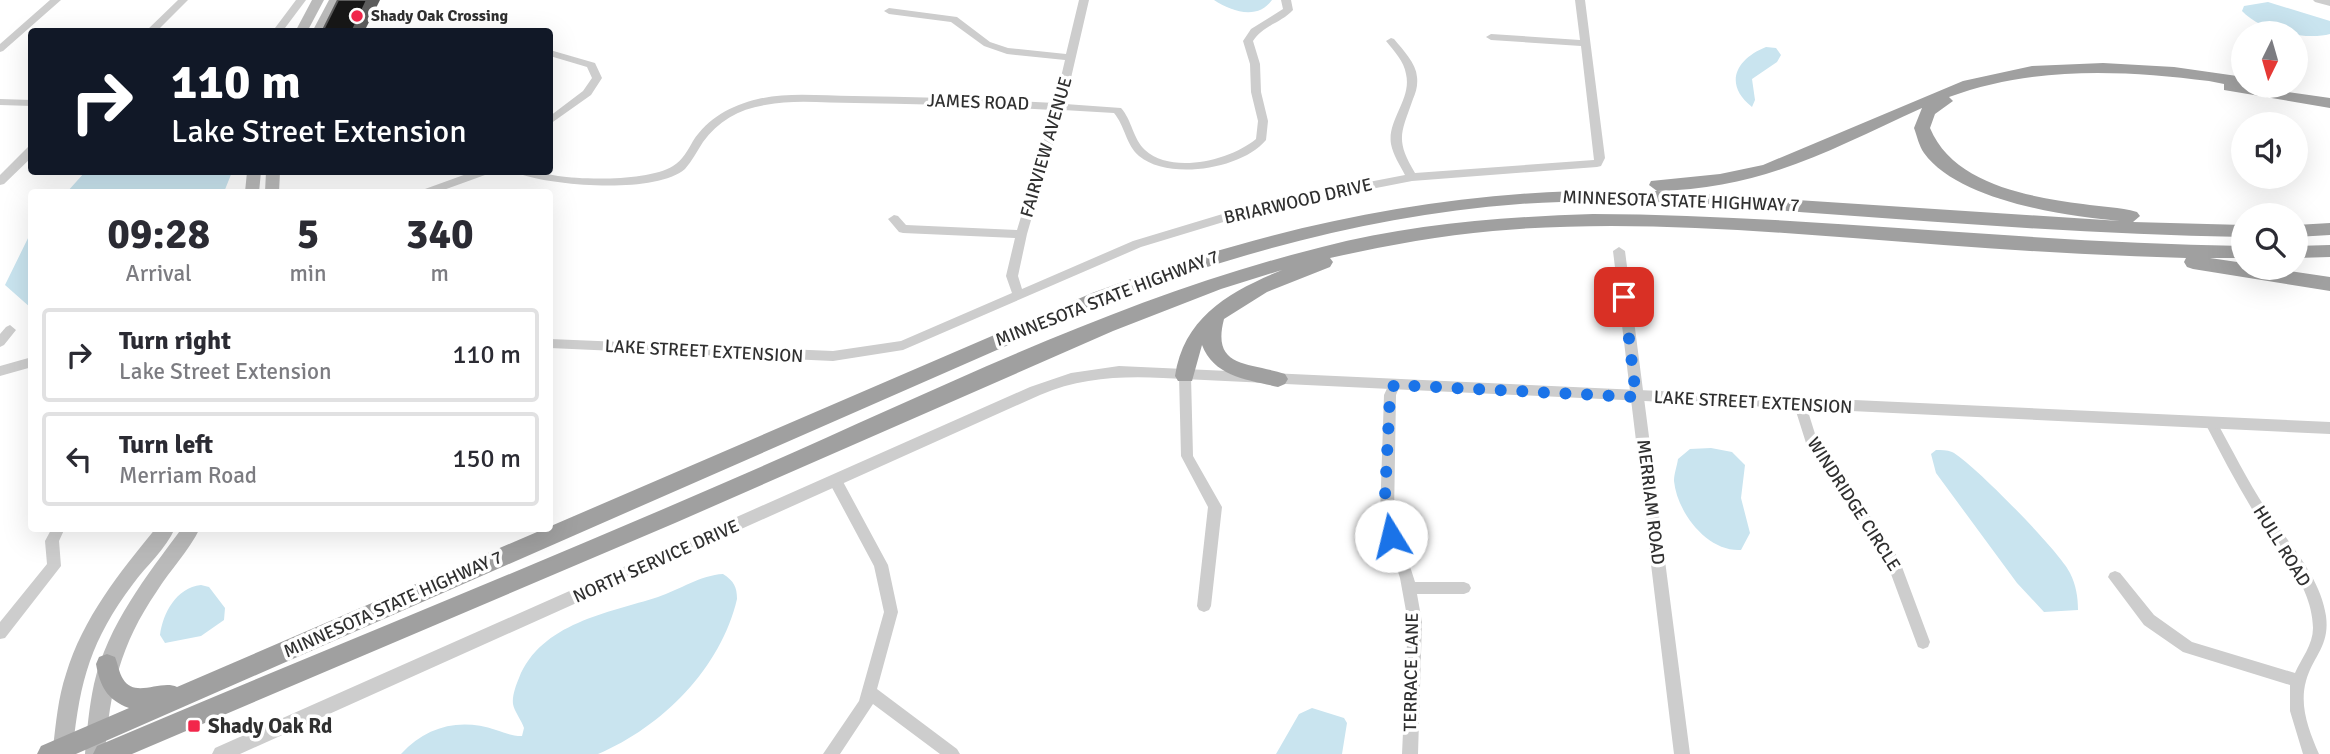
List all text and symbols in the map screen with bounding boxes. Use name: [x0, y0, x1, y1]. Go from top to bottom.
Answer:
place label: Shady Oak Crossing: [371, 6, 508, 26]
marker: Shady Oak Crossing: [349, 8, 365, 24]
north arrow: [2231, 21, 2308, 98]
map controls: [2231, 21, 2308, 280]
text: 110 m: [171, 52, 301, 112]
icon: right: [56, 56, 147, 147]
street label: FAIRVIEW AVENUE: [1015, 74, 1077, 220]
street label: JAMES ROAD: [927, 89, 1029, 115]
text: Lake Street Extension: [171, 112, 467, 151]
button: sound: [2231, 112, 2308, 189]
street label: BRIARWOOD DRIVE: [1222, 173, 1374, 229]
street label: MINNESOTA STATE HIGHWAY 7: [1562, 186, 1800, 216]
button: search: [2231, 203, 2308, 280]
text: 09:28: [107, 209, 210, 260]
text: 5: [297, 209, 319, 260]
text: 340: [406, 209, 474, 260]
street label: MINNESOTA STATE HIGHWAY 7: [992, 245, 1222, 351]
text: Arrival: [126, 259, 192, 288]
text: min: [289, 259, 327, 288]
text: m: [431, 259, 449, 288]
pin: [1594, 267, 1654, 327]
icon: arrive: [1605, 278, 1643, 316]
text: Turn right: [119, 325, 231, 357]
street label: LAKE STREET EXTENSION: [604, 335, 804, 367]
icon: right: [60, 336, 98, 374]
text: 110 m: [452, 339, 521, 371]
text: Lake Street Extension: [119, 357, 331, 386]
street label: LAKE STREET EXTENSION: [1653, 386, 1853, 418]
text: Turn left: [119, 429, 213, 461]
street label: WINDRIDGE CIRCLE: [1803, 433, 1905, 575]
street label: MERRIAM ROAD: [1632, 438, 1670, 566]
icon: left: [60, 440, 98, 478]
text: 150 m: [452, 443, 521, 475]
text: Merriam Road: [119, 461, 257, 490]
position arrow: [1354, 499, 1428, 573]
street label: HULL ROAD: [2248, 501, 2316, 591]
street label: NORTH SERVICE DRIVE: [570, 515, 742, 607]
street label: MINNESOTA STATE HIGHWAY 7: [280, 546, 506, 662]
street label: TERRACE LANE: [1399, 612, 1423, 732]
place label: Shady Oak Rd: [208, 713, 332, 739]
marker: Shady Oak Rd: [186, 718, 202, 734]

